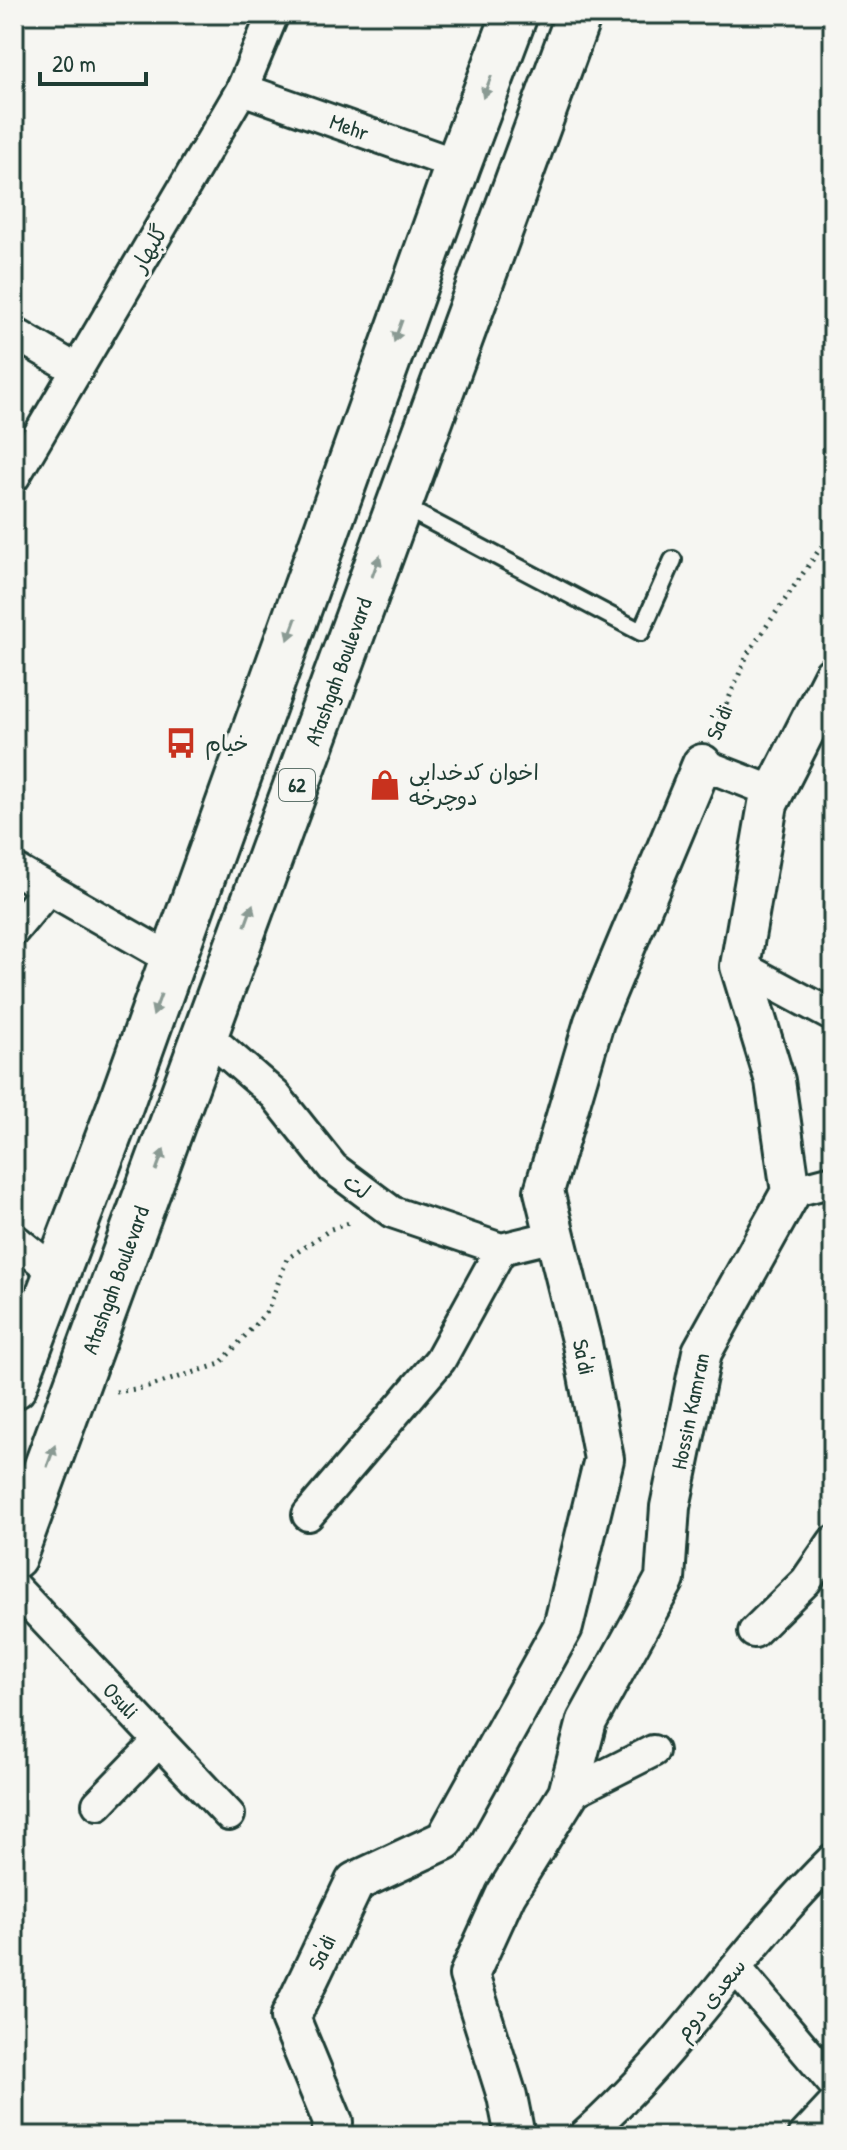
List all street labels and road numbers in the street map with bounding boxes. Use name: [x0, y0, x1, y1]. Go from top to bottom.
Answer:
street label: Mehr: [326, 106, 374, 148]
street label: گلبهار: [122, 219, 175, 279]
street label: Atashgah Boulevard: [297, 593, 379, 750]
street label: Sa'di: [698, 700, 740, 744]
road number: 62: [279, 769, 315, 801]
street label: لت: [337, 1166, 377, 1206]
street label: Atashgah Boulevard: [74, 1201, 156, 1358]
street label: Sa'di: [566, 1336, 602, 1378]
street label: Hossin Kamran: [663, 1350, 716, 1472]
street label: Osuli: [96, 1676, 146, 1725]
street label: Sa'di: [300, 1929, 343, 1975]
street label: سعدی دوم: [667, 1951, 755, 2048]

